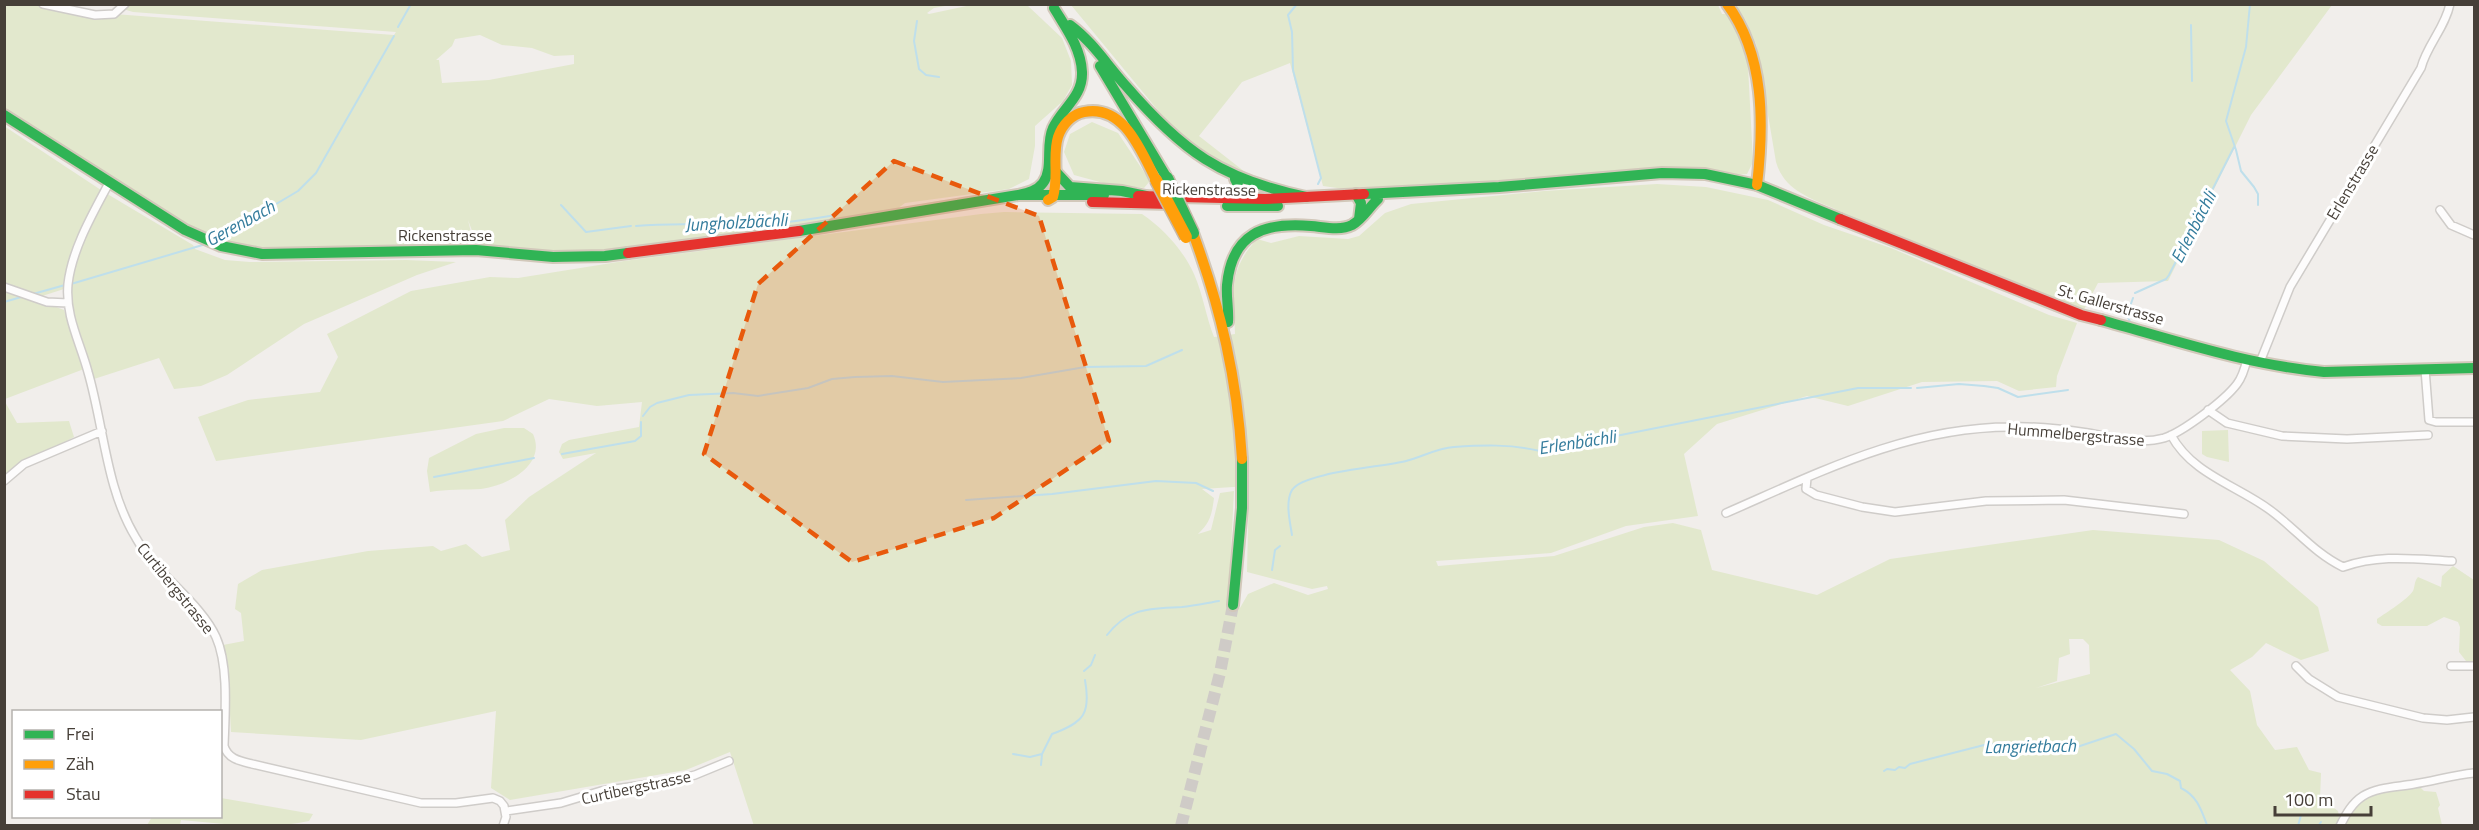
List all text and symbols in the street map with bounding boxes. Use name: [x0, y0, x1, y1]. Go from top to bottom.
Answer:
street label: Erlenstrasse: [2320, 140, 2384, 224]
street label: Rickenstrasse: [1162, 176, 1256, 202]
water label: Erlenbächli: [2163, 184, 2224, 268]
water label: Gerenbach: [200, 192, 280, 253]
water label: Jungholzbächli: [684, 206, 790, 238]
street label: Rickenstrasse: [398, 223, 492, 247]
street label: St. Gallerstrasse: [2055, 277, 2167, 331]
street label: Hummelbergstrasse: [2006, 416, 2146, 452]
water label: Erlenbächli: [1536, 422, 1620, 461]
street label: Curtibergstrasse: [132, 537, 220, 639]
legend: [12, 710, 222, 818]
text: Frei: [66, 720, 94, 747]
water label: Langrietbach: [1984, 732, 2077, 760]
text: Zäh: [66, 750, 94, 777]
street label: Curtibergstrasse: [579, 764, 693, 810]
scale bar: [2275, 779, 2371, 817]
text: Stau: [66, 780, 101, 807]
text: 100 m: [2284, 786, 2333, 813]

